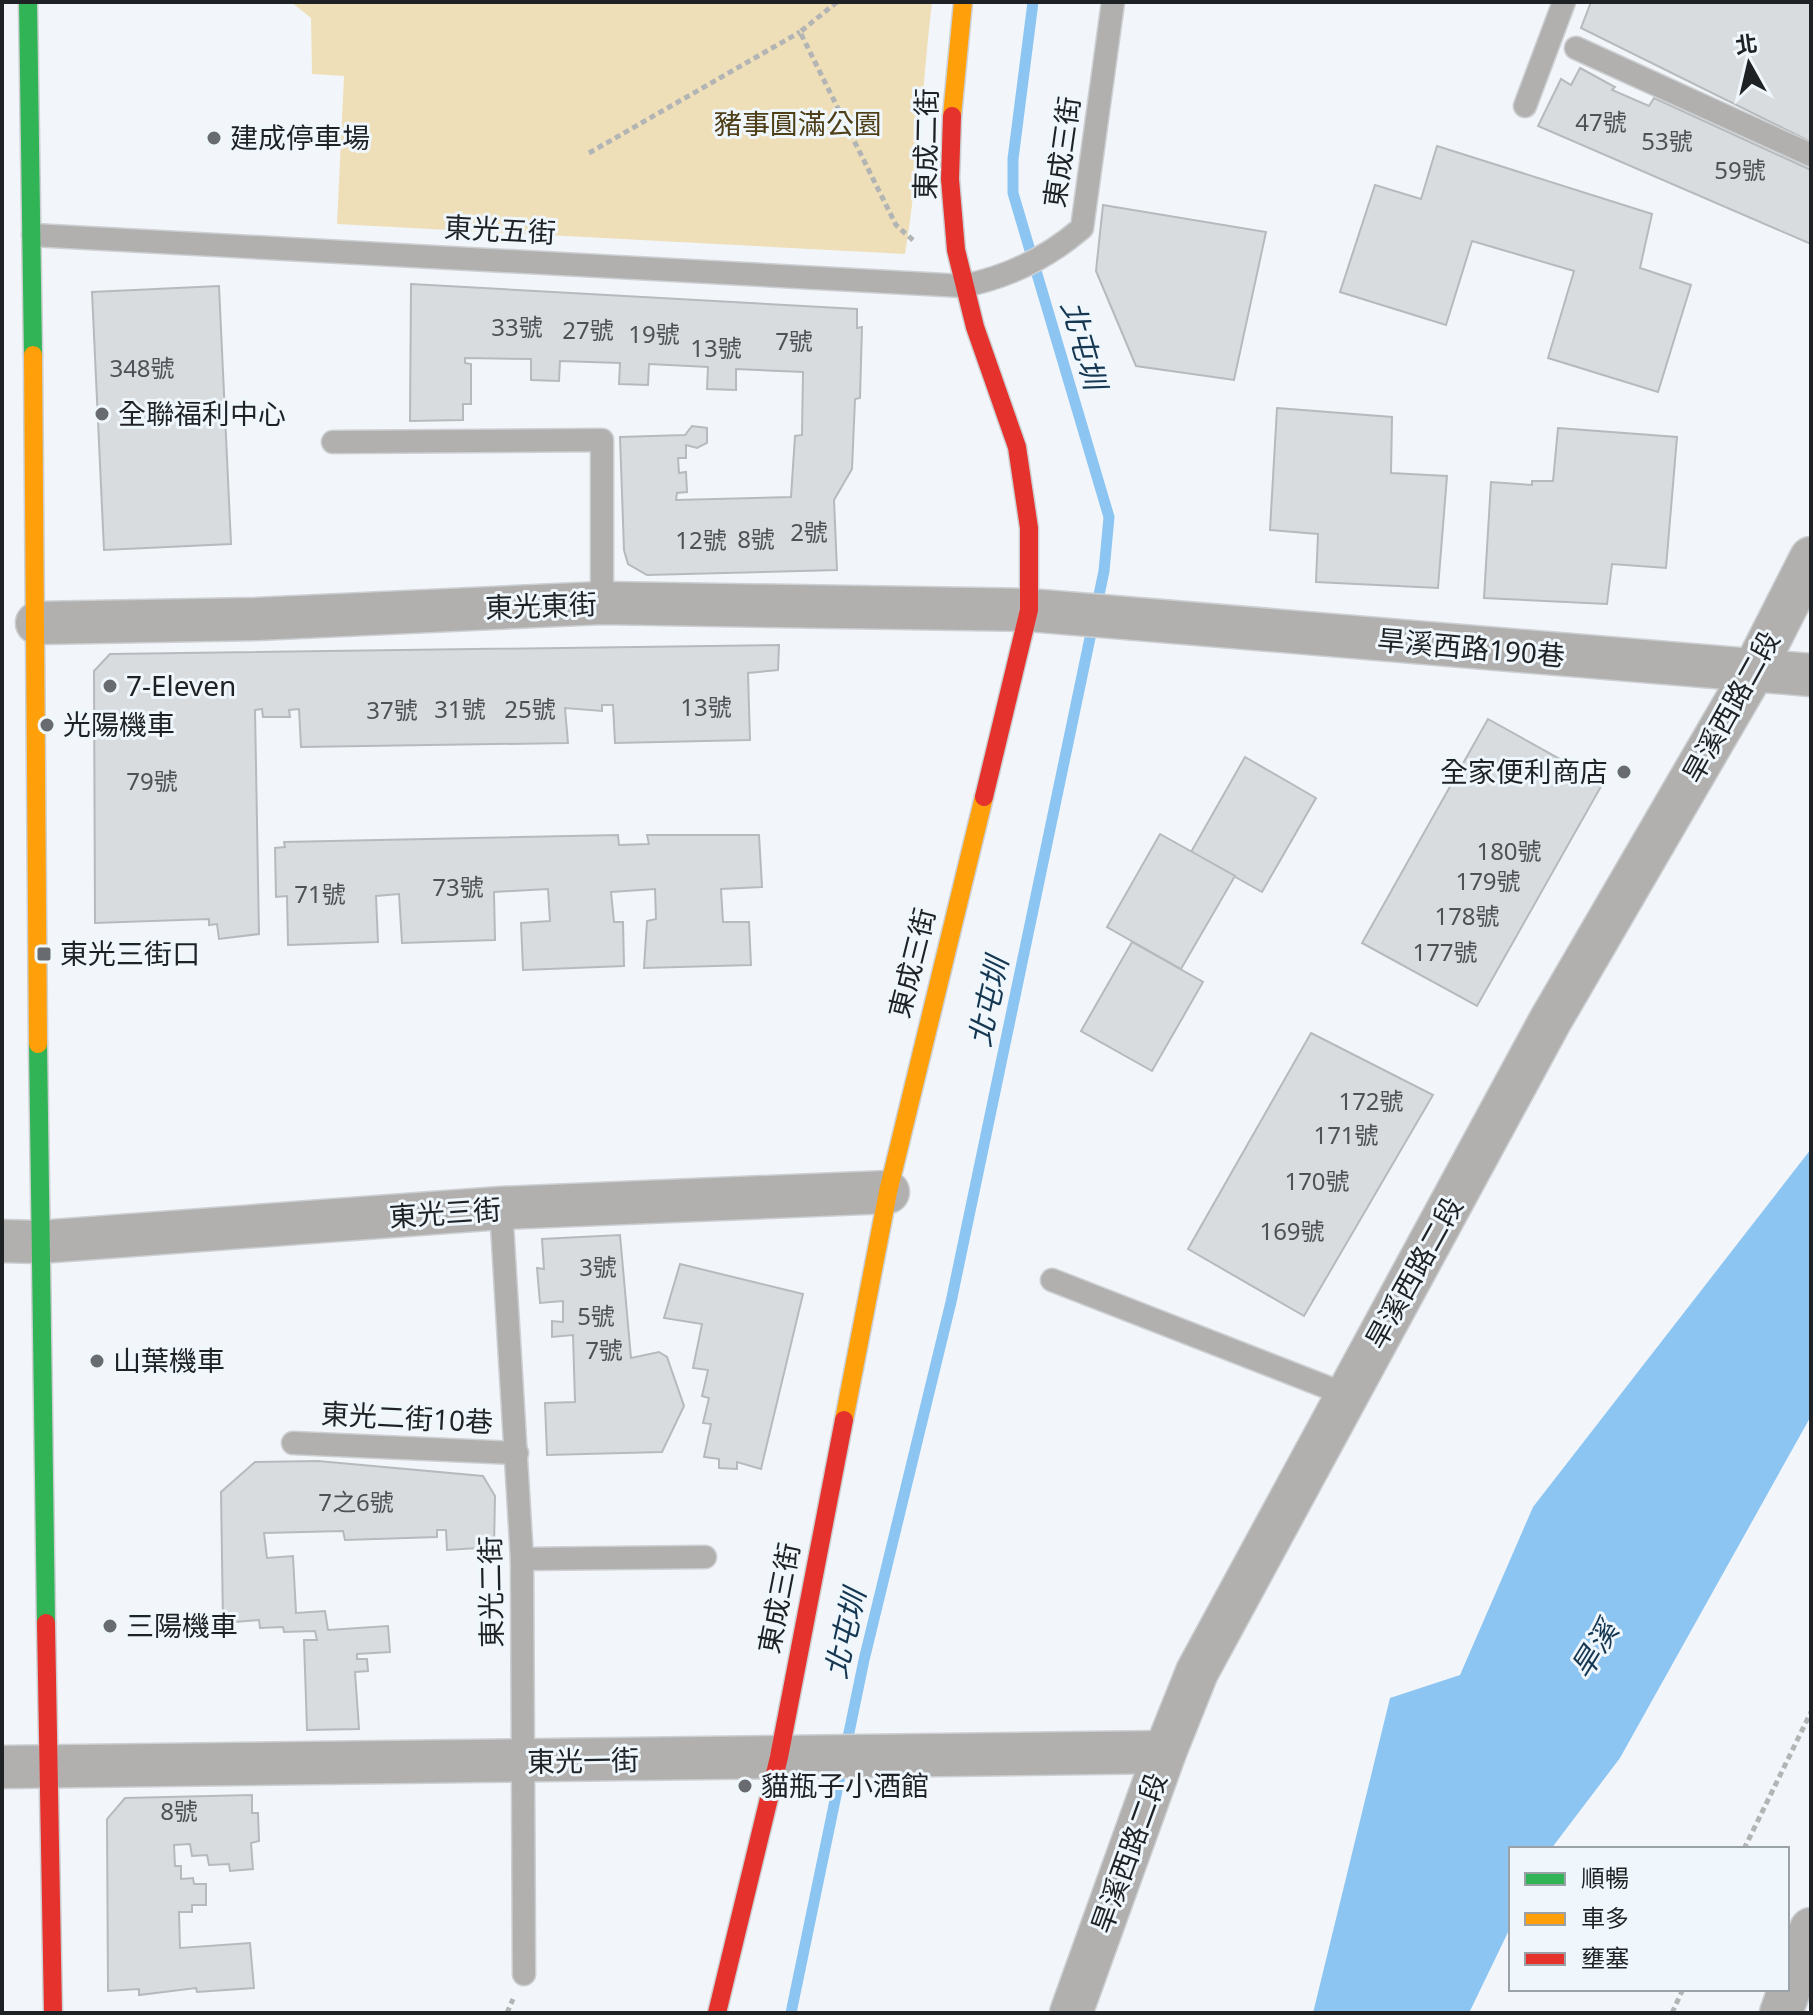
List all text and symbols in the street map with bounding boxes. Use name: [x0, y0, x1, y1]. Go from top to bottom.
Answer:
north arrow: [1709, 24, 1789, 104]
text: 北: [1733, 27, 1759, 60]
street label: 東成二街: [905, 88, 945, 200]
street label: 東成三街: [1034, 94, 1088, 210]
park label: 豬事圓滿公園: [714, 104, 882, 142]
house number: 47號: [1575, 105, 1627, 138]
place label: 建成停車場: [230, 118, 370, 156]
house number: 53號: [1641, 124, 1693, 157]
marker: 建成停車場: [205, 129, 223, 147]
house number: 59號: [1714, 153, 1766, 186]
street label: 東光五街: [443, 207, 557, 251]
water label: 北屯圳: [1052, 296, 1118, 397]
house number: 33號: [491, 310, 543, 343]
house number: 27號: [562, 313, 614, 346]
house number: 19號: [628, 317, 680, 350]
house number: 7號: [775, 324, 813, 357]
house number: 13號: [690, 331, 742, 364]
house number: 348號: [109, 351, 175, 384]
place label: 全聯福利中心: [118, 394, 286, 432]
marker: 全聯福利中心: [93, 405, 111, 423]
house number: 2號: [790, 515, 828, 548]
house number: 8號: [737, 522, 775, 555]
house number: 12號: [675, 523, 727, 556]
street label: 東光東街: [484, 584, 598, 626]
street label: 旱溪西路190巷: [1376, 620, 1566, 674]
street label: 旱溪西路二段: [1673, 624, 1787, 789]
place label: 7-Eleven: [126, 666, 236, 704]
marker: 7-Eleven: [101, 677, 119, 695]
house number: 13號: [680, 690, 732, 723]
house number: 31號: [434, 692, 486, 725]
house number: 25號: [504, 692, 556, 725]
house number: 37號: [366, 693, 418, 726]
place label: 光陽機車: [63, 705, 175, 743]
marker: 光陽機車: [38, 716, 56, 734]
place label: 全家便利商店: [1440, 752, 1608, 790]
marker: 全家便利商店: [1615, 763, 1633, 781]
house number: 79號: [126, 764, 178, 797]
house number: 180號: [1476, 834, 1542, 867]
house number: 179號: [1455, 864, 1521, 897]
house number: 73號: [432, 870, 484, 903]
house number: 71號: [294, 877, 346, 910]
house number: 178號: [1434, 899, 1500, 932]
street label: 東成三街: [879, 904, 943, 1022]
place label: 東光三街口: [60, 934, 200, 972]
house number: 177號: [1412, 935, 1478, 968]
marker: 東光三街口: [35, 945, 53, 963]
water label: 北屯圳: [958, 949, 1018, 1050]
house number: 172號: [1338, 1084, 1404, 1117]
house number: 171號: [1313, 1118, 1379, 1151]
house number: 170號: [1284, 1164, 1350, 1197]
street label: 東光三街: [388, 1189, 502, 1235]
street label: 旱溪西路二段: [1356, 1190, 1470, 1355]
house number: 169號: [1259, 1214, 1325, 1247]
house number: 3號: [579, 1250, 617, 1283]
house number: 5號: [577, 1299, 615, 1332]
house number: 7號: [585, 1333, 623, 1366]
place label: 山葉機車: [113, 1341, 225, 1379]
marker: 山葉機車: [88, 1352, 106, 1370]
street label: 東光二街10巷: [320, 1394, 494, 1440]
house number: 7之6號: [318, 1485, 394, 1518]
street label: 東光二街: [470, 1536, 510, 1648]
street label: 東成三街: [749, 1539, 807, 1656]
water label: 北屯圳: [814, 1581, 876, 1682]
place label: 三陽機車: [126, 1606, 238, 1644]
water label: 旱溪: [1560, 1610, 1629, 1686]
marker: 三陽機車: [101, 1617, 119, 1635]
street label: 東光一街: [527, 1740, 639, 1780]
place label: 貓瓶子小酒館: [761, 1766, 929, 1804]
street label: 旱溪西路二段: [1081, 1767, 1175, 1938]
marker: 貓瓶子小酒館: [736, 1777, 754, 1795]
house number: 8號: [160, 1794, 198, 1827]
legend: [1509, 1847, 1789, 1991]
text: 順暢: [1581, 1861, 1629, 1894]
text: 車多: [1581, 1901, 1629, 1934]
text: 壅塞: [1581, 1941, 1629, 1974]

